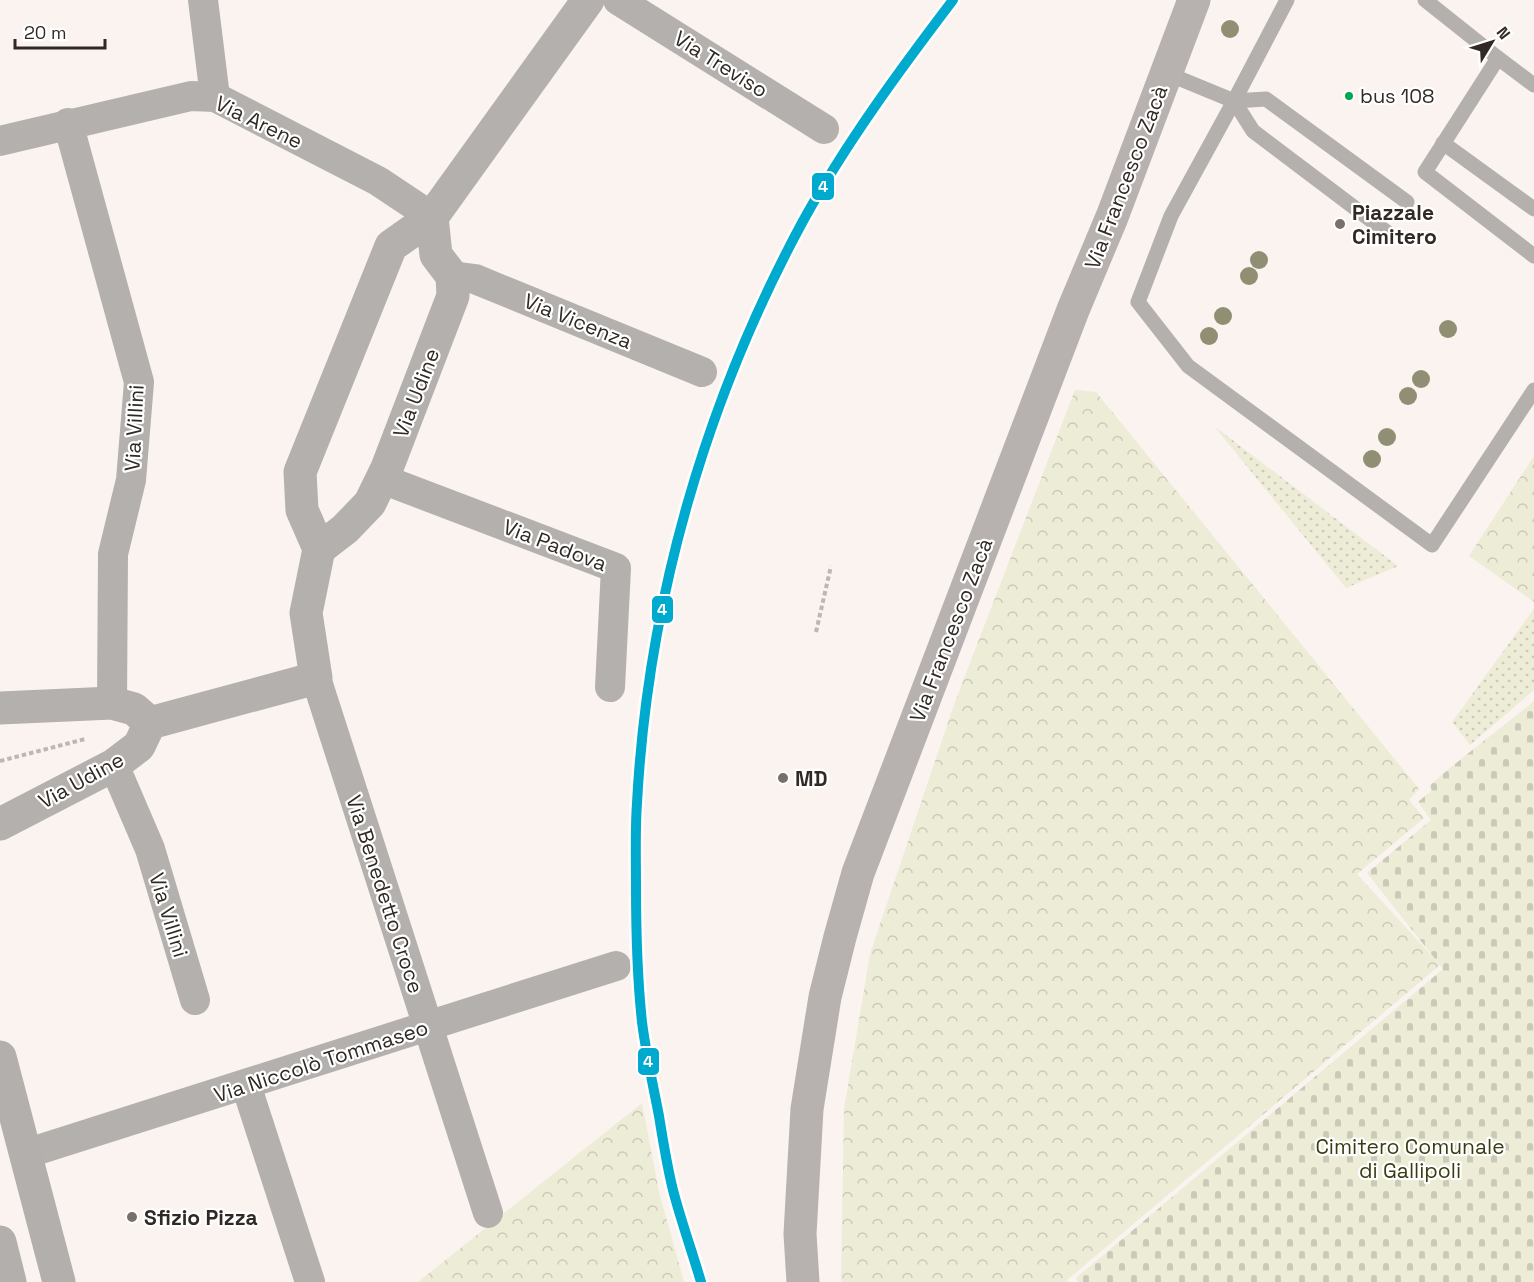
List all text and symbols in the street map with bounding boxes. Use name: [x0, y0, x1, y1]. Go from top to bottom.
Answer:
scale bar: [15, 12, 105, 50]
north arrow: [1462, 12, 1522, 72]
text: 20 m: [24, 21, 67, 44]
text: N: [1492, 22, 1515, 44]
street label: Via Treviso: [669, 24, 773, 104]
street label: Via Francesco Zacà: [1078, 81, 1174, 273]
place label: bus 108: [1360, 83, 1434, 109]
street label: Via Arene: [211, 89, 307, 155]
marker: bus 108: [1343, 90, 1355, 102]
line badge: 4: [811, 172, 835, 201]
text: 4: [818, 176, 828, 197]
place label: Piazzale Cimitero: [1352, 199, 1437, 250]
marker: Piazzale Cimitero: [1333, 217, 1347, 231]
street label: Via Vicenza: [520, 287, 636, 355]
street label: Via Udine: [387, 344, 445, 442]
street label: Via Villini: [118, 384, 150, 472]
street label: Via Padova: [499, 513, 611, 577]
street label: Via Francesco Zacà: [903, 534, 999, 726]
line badge: 4: [651, 595, 674, 624]
text: 4: [657, 599, 667, 620]
street label: Via Udine: [34, 746, 128, 814]
place label: MD: [795, 765, 828, 792]
marker: MD: [776, 771, 790, 785]
street label: Via Benedetto Croce: [340, 791, 430, 997]
street label: Via Villini: [143, 869, 195, 961]
street label: Via Niccolò Tommaseo: [211, 1014, 431, 1108]
line badge: 4: [637, 1047, 660, 1076]
text: 4: [643, 1051, 653, 1072]
park label: Cimitero Comunale di Gallipoli: [1315, 1133, 1505, 1184]
place label: Sfizio Pizza: [144, 1204, 258, 1231]
marker: Sfizio Pizza: [125, 1210, 139, 1224]

